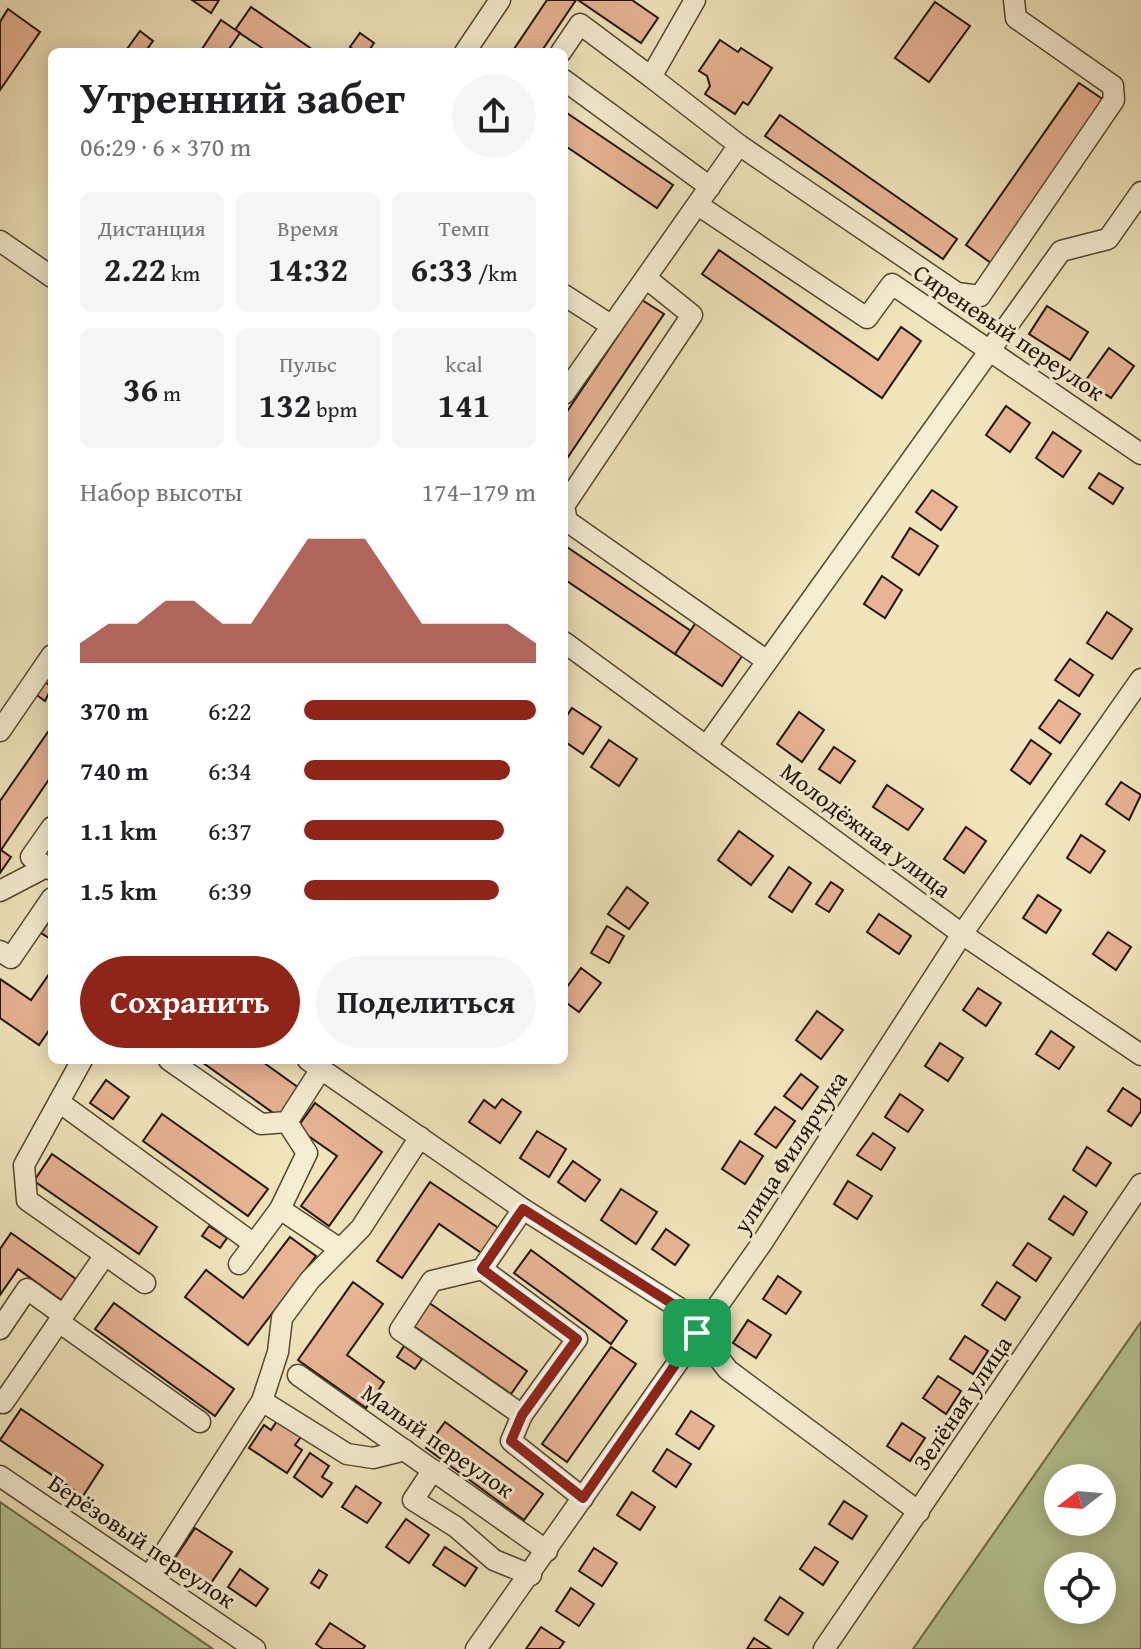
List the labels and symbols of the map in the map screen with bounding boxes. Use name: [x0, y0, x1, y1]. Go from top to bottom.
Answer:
street label: Сиреневый переулок: [906, 255, 1112, 409]
street label: Молодёжная улица: [773, 754, 959, 906]
street label: улица Филярчука: [724, 1063, 856, 1241]
pin: [663, 1299, 731, 1367]
street label: Зелёная улица: [904, 1328, 1020, 1477]
street label: Малый переулок: [355, 1375, 522, 1507]
north arrow: [1044, 1464, 1116, 1536]
street label: Берёзовый переулок: [41, 1465, 243, 1617]

